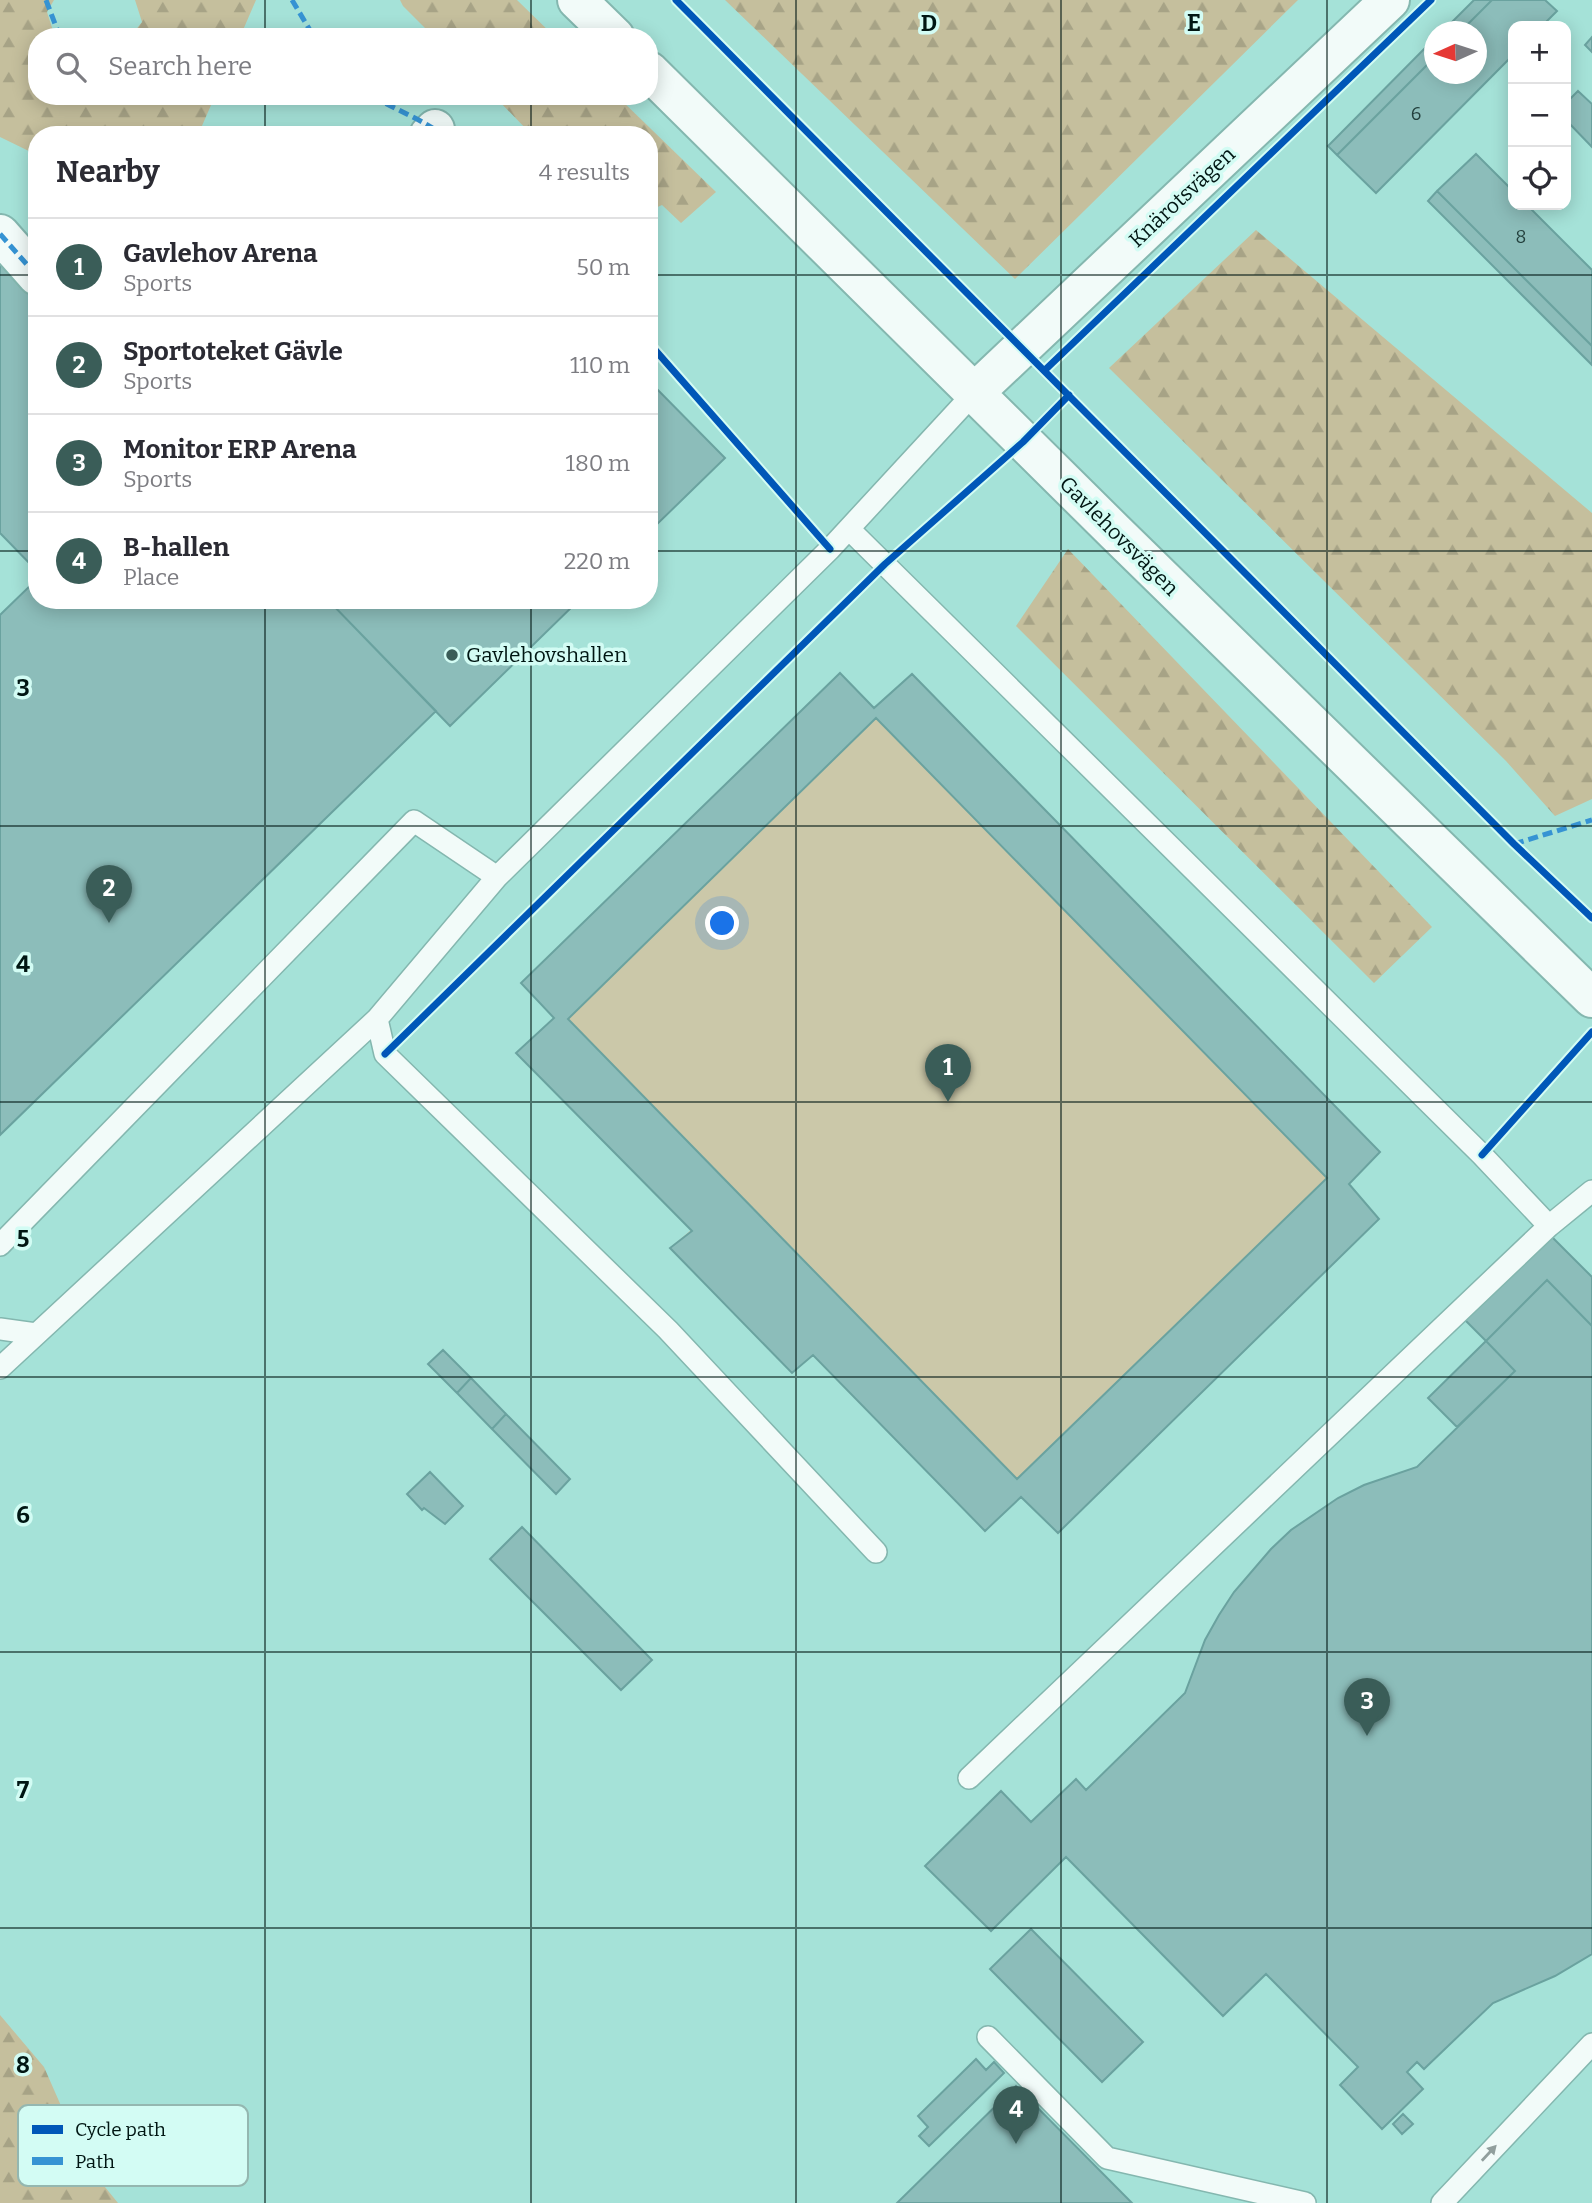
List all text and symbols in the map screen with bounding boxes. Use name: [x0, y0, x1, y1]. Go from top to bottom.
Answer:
text: D: [921, 9, 937, 37]
text: E: [1187, 9, 1201, 37]
north arrow: [1424, 21, 1487, 84]
map controls: [1508, 21, 1571, 210]
button: +: [1508, 21, 1571, 84]
search box: [28, 28, 658, 105]
icon: search: [52, 48, 90, 86]
text: Search here: [108, 51, 252, 82]
button: −: [1508, 84, 1571, 147]
house number: 6: [1411, 103, 1421, 125]
street label: Knärotsvägen: [1124, 141, 1240, 253]
button: locate: [1508, 147, 1571, 210]
text: Nearby: [56, 154, 160, 190]
text: 4 results: [539, 158, 630, 186]
house number: 8: [1516, 226, 1526, 248]
text: Gavlehov Arena: [123, 238, 317, 269]
text: 1: [74, 253, 84, 281]
text: 50 m: [576, 253, 630, 281]
text: Sports: [123, 269, 192, 297]
text: Sportoteket Gävle: [123, 336, 343, 367]
text: 2: [73, 351, 85, 379]
text: 110 m: [570, 351, 630, 379]
text: Sports: [123, 367, 192, 395]
text: Monitor ERP Arena: [123, 434, 357, 465]
text: 3: [72, 449, 86, 477]
text: 180 m: [566, 449, 630, 477]
text: Sports: [123, 465, 192, 493]
street label: Gavlehovsvägen: [1054, 471, 1184, 601]
text: B-hallen: [123, 532, 230, 563]
text: 4: [72, 547, 86, 575]
text: 220 m: [564, 547, 630, 575]
text: Place: [123, 563, 179, 591]
place label: Gavlehovshallen: [466, 642, 627, 668]
marker: Gavlehovshallen: [444, 647, 460, 663]
text: 3: [16, 674, 30, 702]
pin: 2: [86, 865, 132, 923]
your location: [705, 906, 739, 940]
text: 4: [16, 950, 30, 978]
pin: 1: [925, 1044, 971, 1102]
text: 5: [17, 1225, 29, 1253]
text: 6: [16, 1501, 30, 1529]
pin: 3: [1344, 1678, 1390, 1736]
text: 7: [17, 1776, 30, 1804]
text: 8: [16, 2051, 30, 2079]
pin: 4: [993, 2086, 1039, 2144]
legend: [18, 2105, 248, 2186]
text: Cycle path: [75, 2118, 166, 2141]
one-way arrow: [1480, 2145, 1496, 2162]
text: Path: [75, 2150, 115, 2173]

